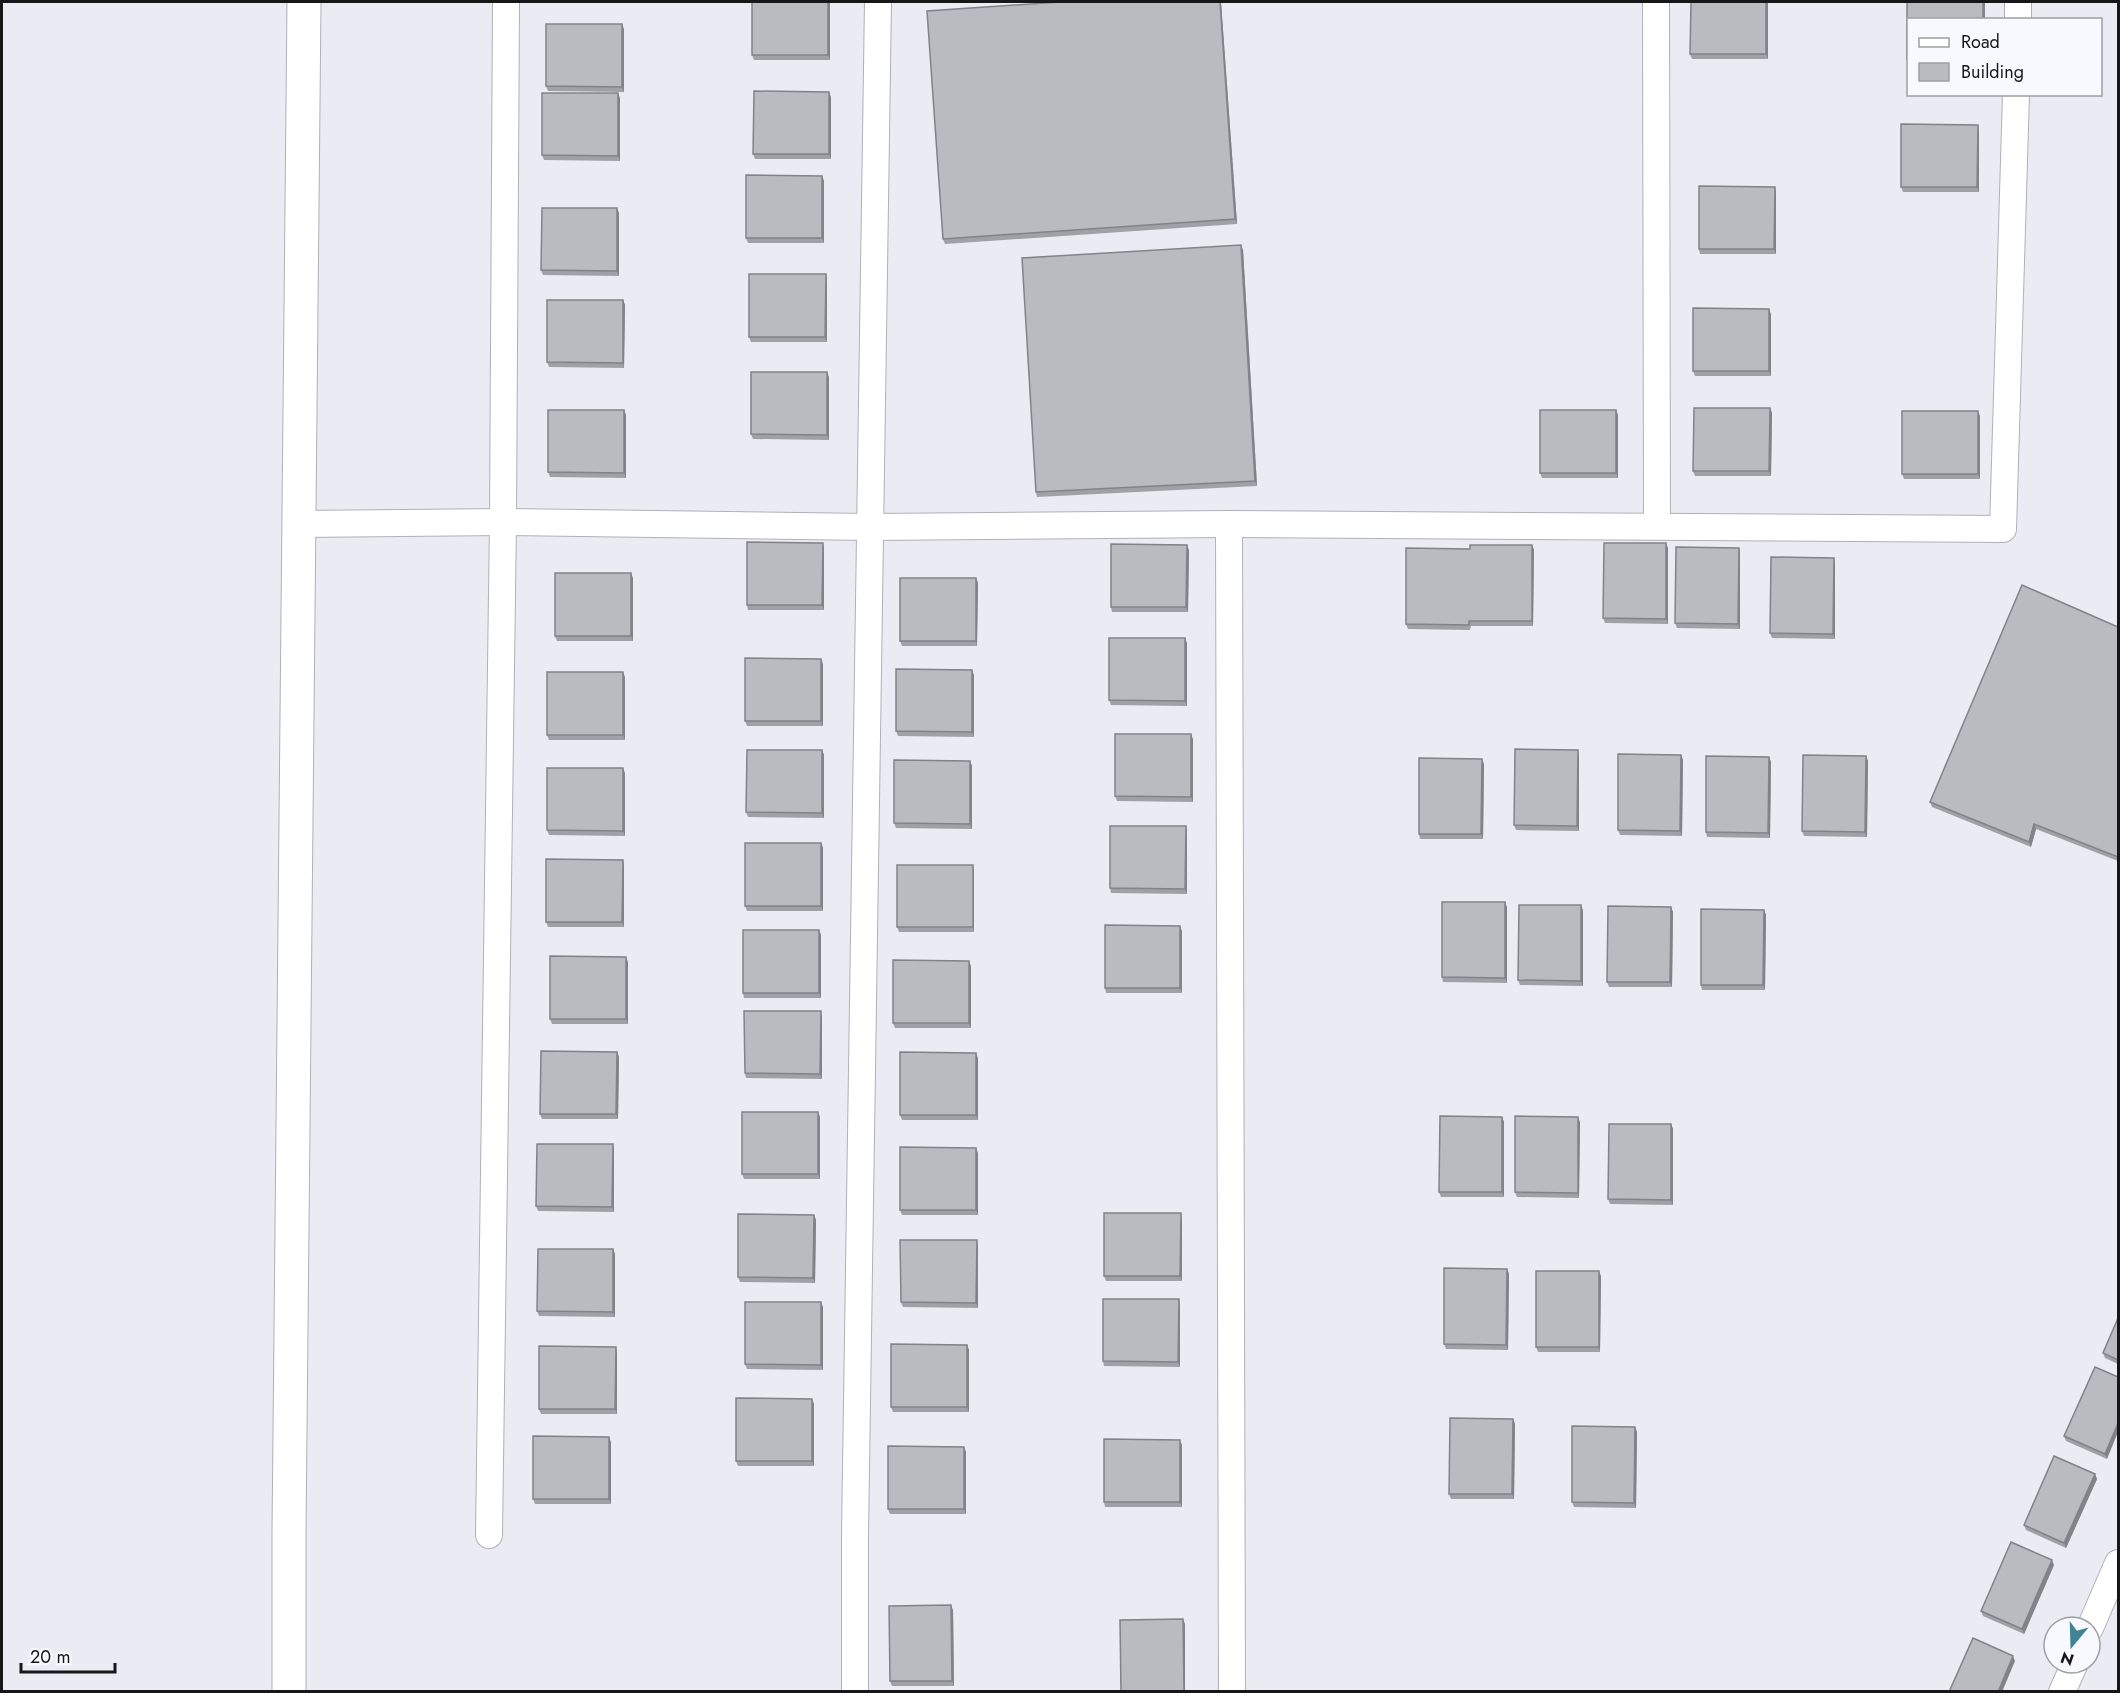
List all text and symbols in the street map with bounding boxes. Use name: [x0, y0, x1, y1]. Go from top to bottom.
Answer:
legend: [1907, 18, 2102, 96]
text: Road: [1961, 29, 2000, 55]
text: Building: [1961, 59, 2024, 85]
north arrow: [2042, 1615, 2102, 1675]
scale bar: [21, 1636, 116, 1674]
text: 20 m: [30, 1644, 70, 1670]
text: N: [2058, 1646, 2077, 1672]

